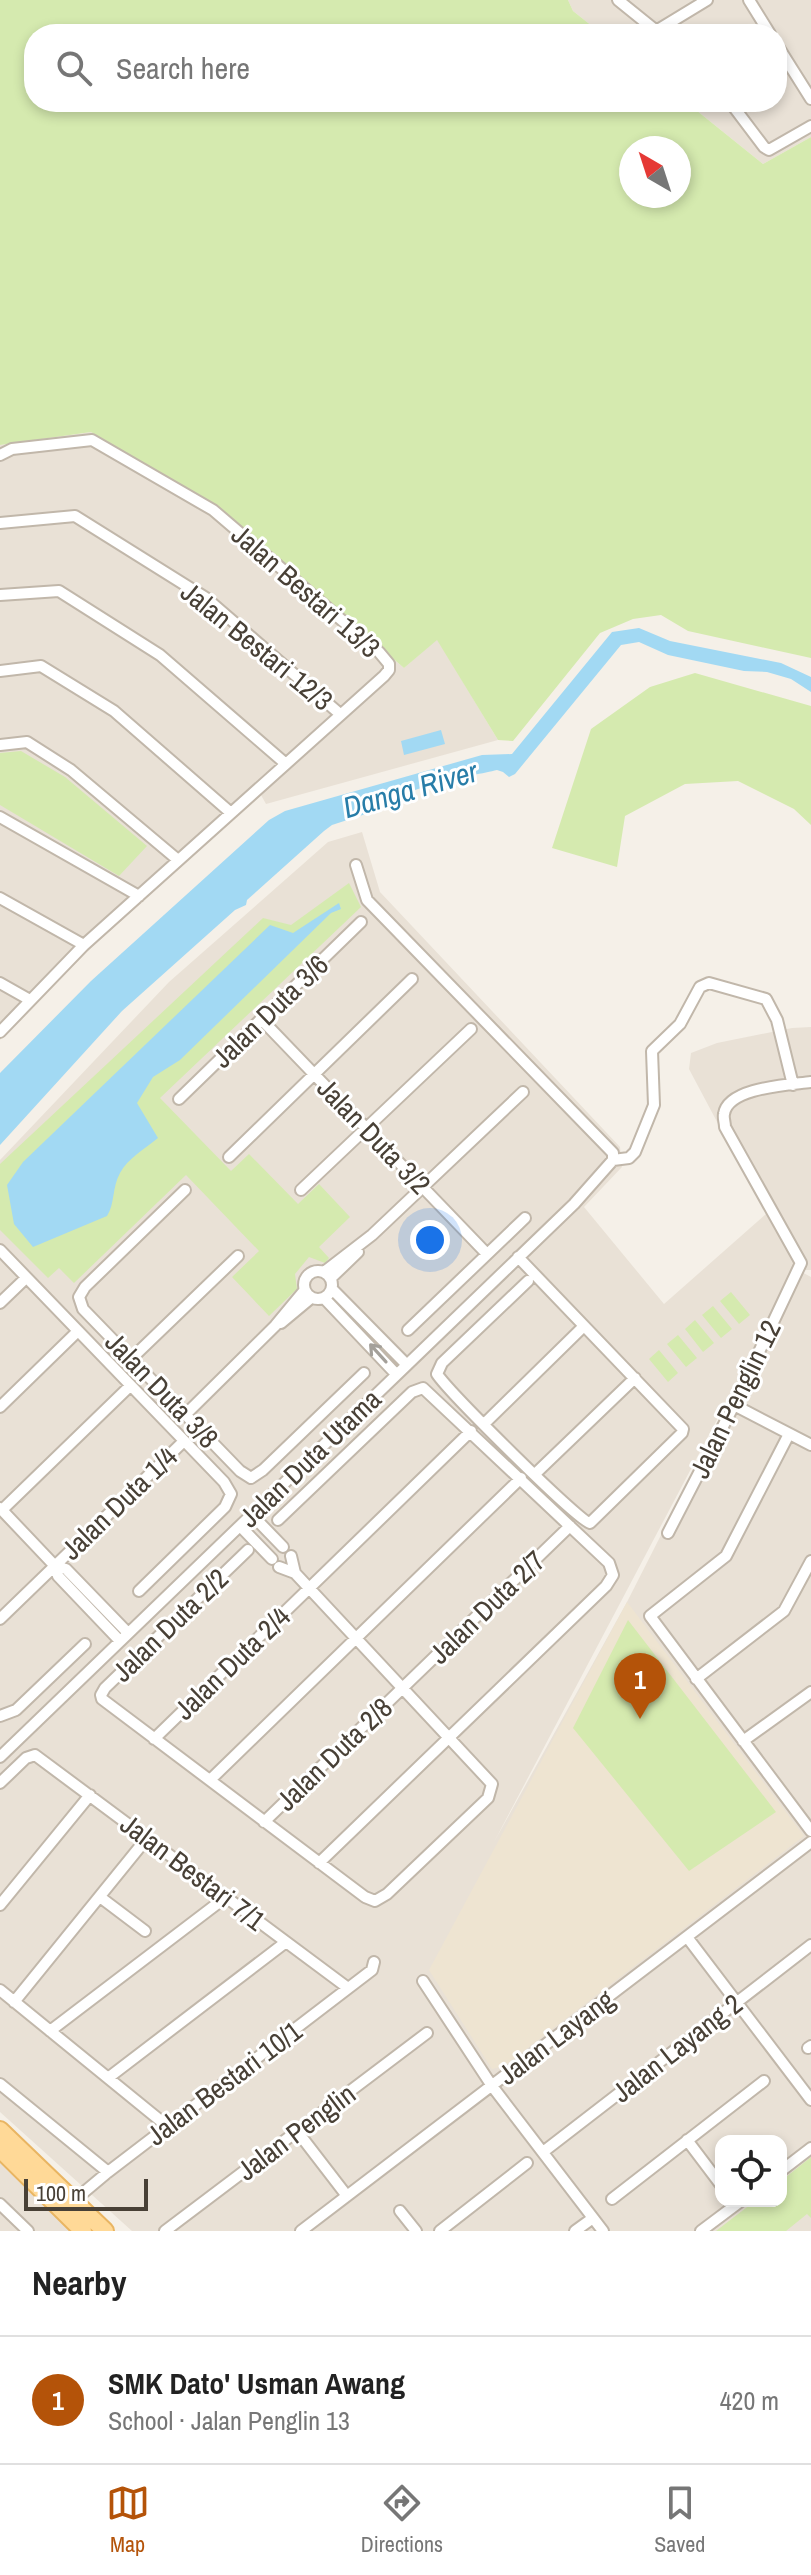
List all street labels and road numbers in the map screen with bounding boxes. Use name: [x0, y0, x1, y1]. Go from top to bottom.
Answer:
street label: Jalan Bestari 13/3: [224, 516, 388, 666]
street label: Jalan Bestari 12/3: [173, 573, 341, 719]
street label: Jalan Duta 3/6: [204, 946, 336, 1076]
street label: Jalan Duta 3/2: [309, 1070, 439, 1202]
street label: Jalan Penglin 12: [680, 1314, 790, 1484]
street label: Jalan Duta 3/8: [97, 1324, 227, 1456]
street label: Jalan Duta Utama: [231, 1380, 389, 1535]
street label: Jalan Duta 1/4: [53, 1438, 186, 1568]
street label: Jalan Duta 2/7: [421, 1542, 553, 1672]
street label: Jalan Duta 2/2: [104, 1560, 236, 1690]
street label: Jalan Duta 2/4: [166, 1598, 299, 1728]
street label: Jalan Duta 2/8: [268, 1689, 400, 1819]
street label: Jalan Bestari 7/1: [113, 1805, 273, 1939]
street label: Jalan Layang: [490, 1981, 622, 2093]
street label: Jalan Layang 2: [604, 1985, 750, 2111]
street label: Jalan Bestari 10/1: [139, 2012, 310, 2154]
street label: Jalan Penglin: [229, 2075, 363, 2189]

